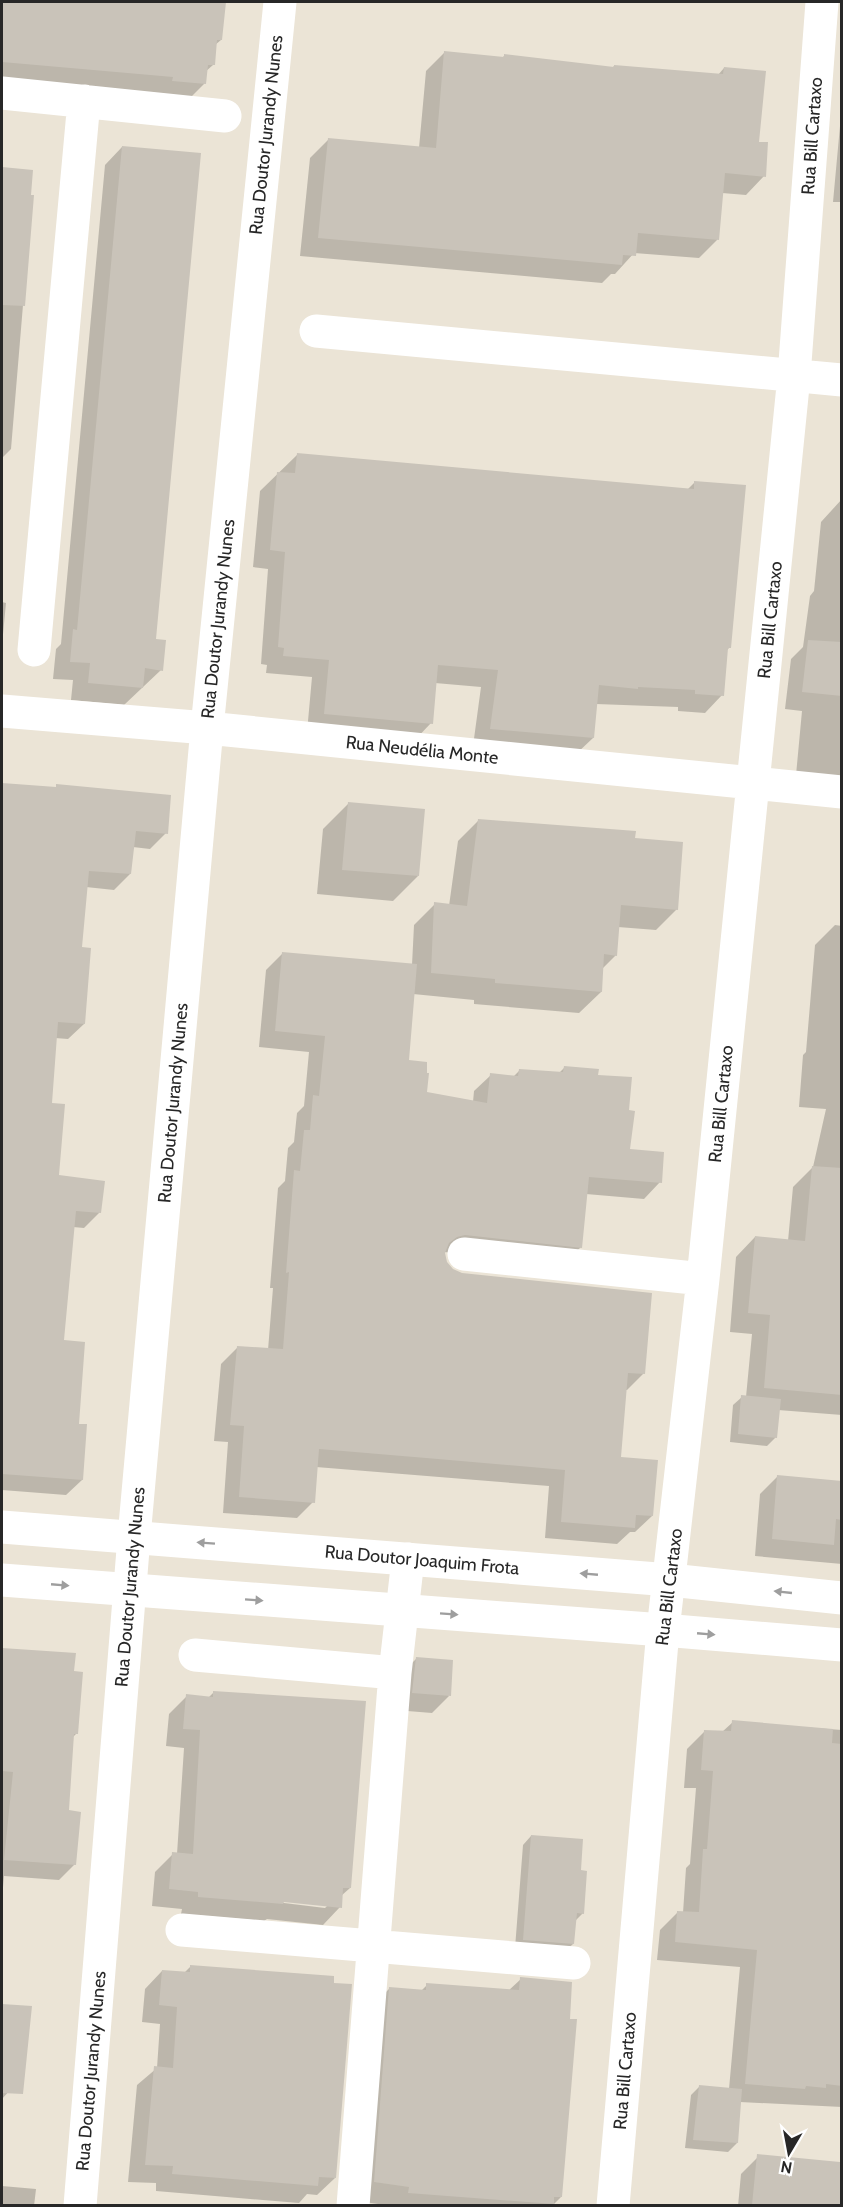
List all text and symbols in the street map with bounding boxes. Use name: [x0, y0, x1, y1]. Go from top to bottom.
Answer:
street label: Rua Doutor Jurandy Nunes: [245, 34, 287, 236]
street label: Rua Bill Cartaxo: [797, 76, 827, 196]
street label: Rua Doutor Jurandy Nunes: [197, 518, 239, 720]
street label: Rua Bill Cartaxo: [753, 560, 787, 680]
street label: Rua Neudélia Monte: [345, 731, 499, 769]
street label: Rua Doutor Jurandy Nunes: [153, 1002, 193, 1204]
street label: Rua Bill Cartaxo: [704, 1044, 738, 1164]
street label: Rua Doutor Jurandy Nunes: [110, 1486, 150, 1688]
street label: Rua Bill Cartaxo: [651, 1527, 687, 1647]
one-way arrow: [197, 1538, 216, 1548]
street label: Rua Doutor Joaquim Frota: [324, 1541, 521, 1579]
one-way arrow: [580, 1569, 599, 1579]
one-way arrow: [50, 1580, 69, 1590]
one-way arrow: [774, 1587, 793, 1597]
one-way arrow: [245, 1595, 264, 1605]
one-way arrow: [439, 1610, 458, 1619]
one-way arrow: [697, 1629, 716, 1639]
street label: Rua Doutor Jurandy Nunes: [71, 1970, 111, 2172]
street label: Rua Bill Cartaxo: [609, 2011, 641, 2131]
north arrow: [759, 2123, 819, 2183]
text: N: [779, 2157, 794, 2178]

